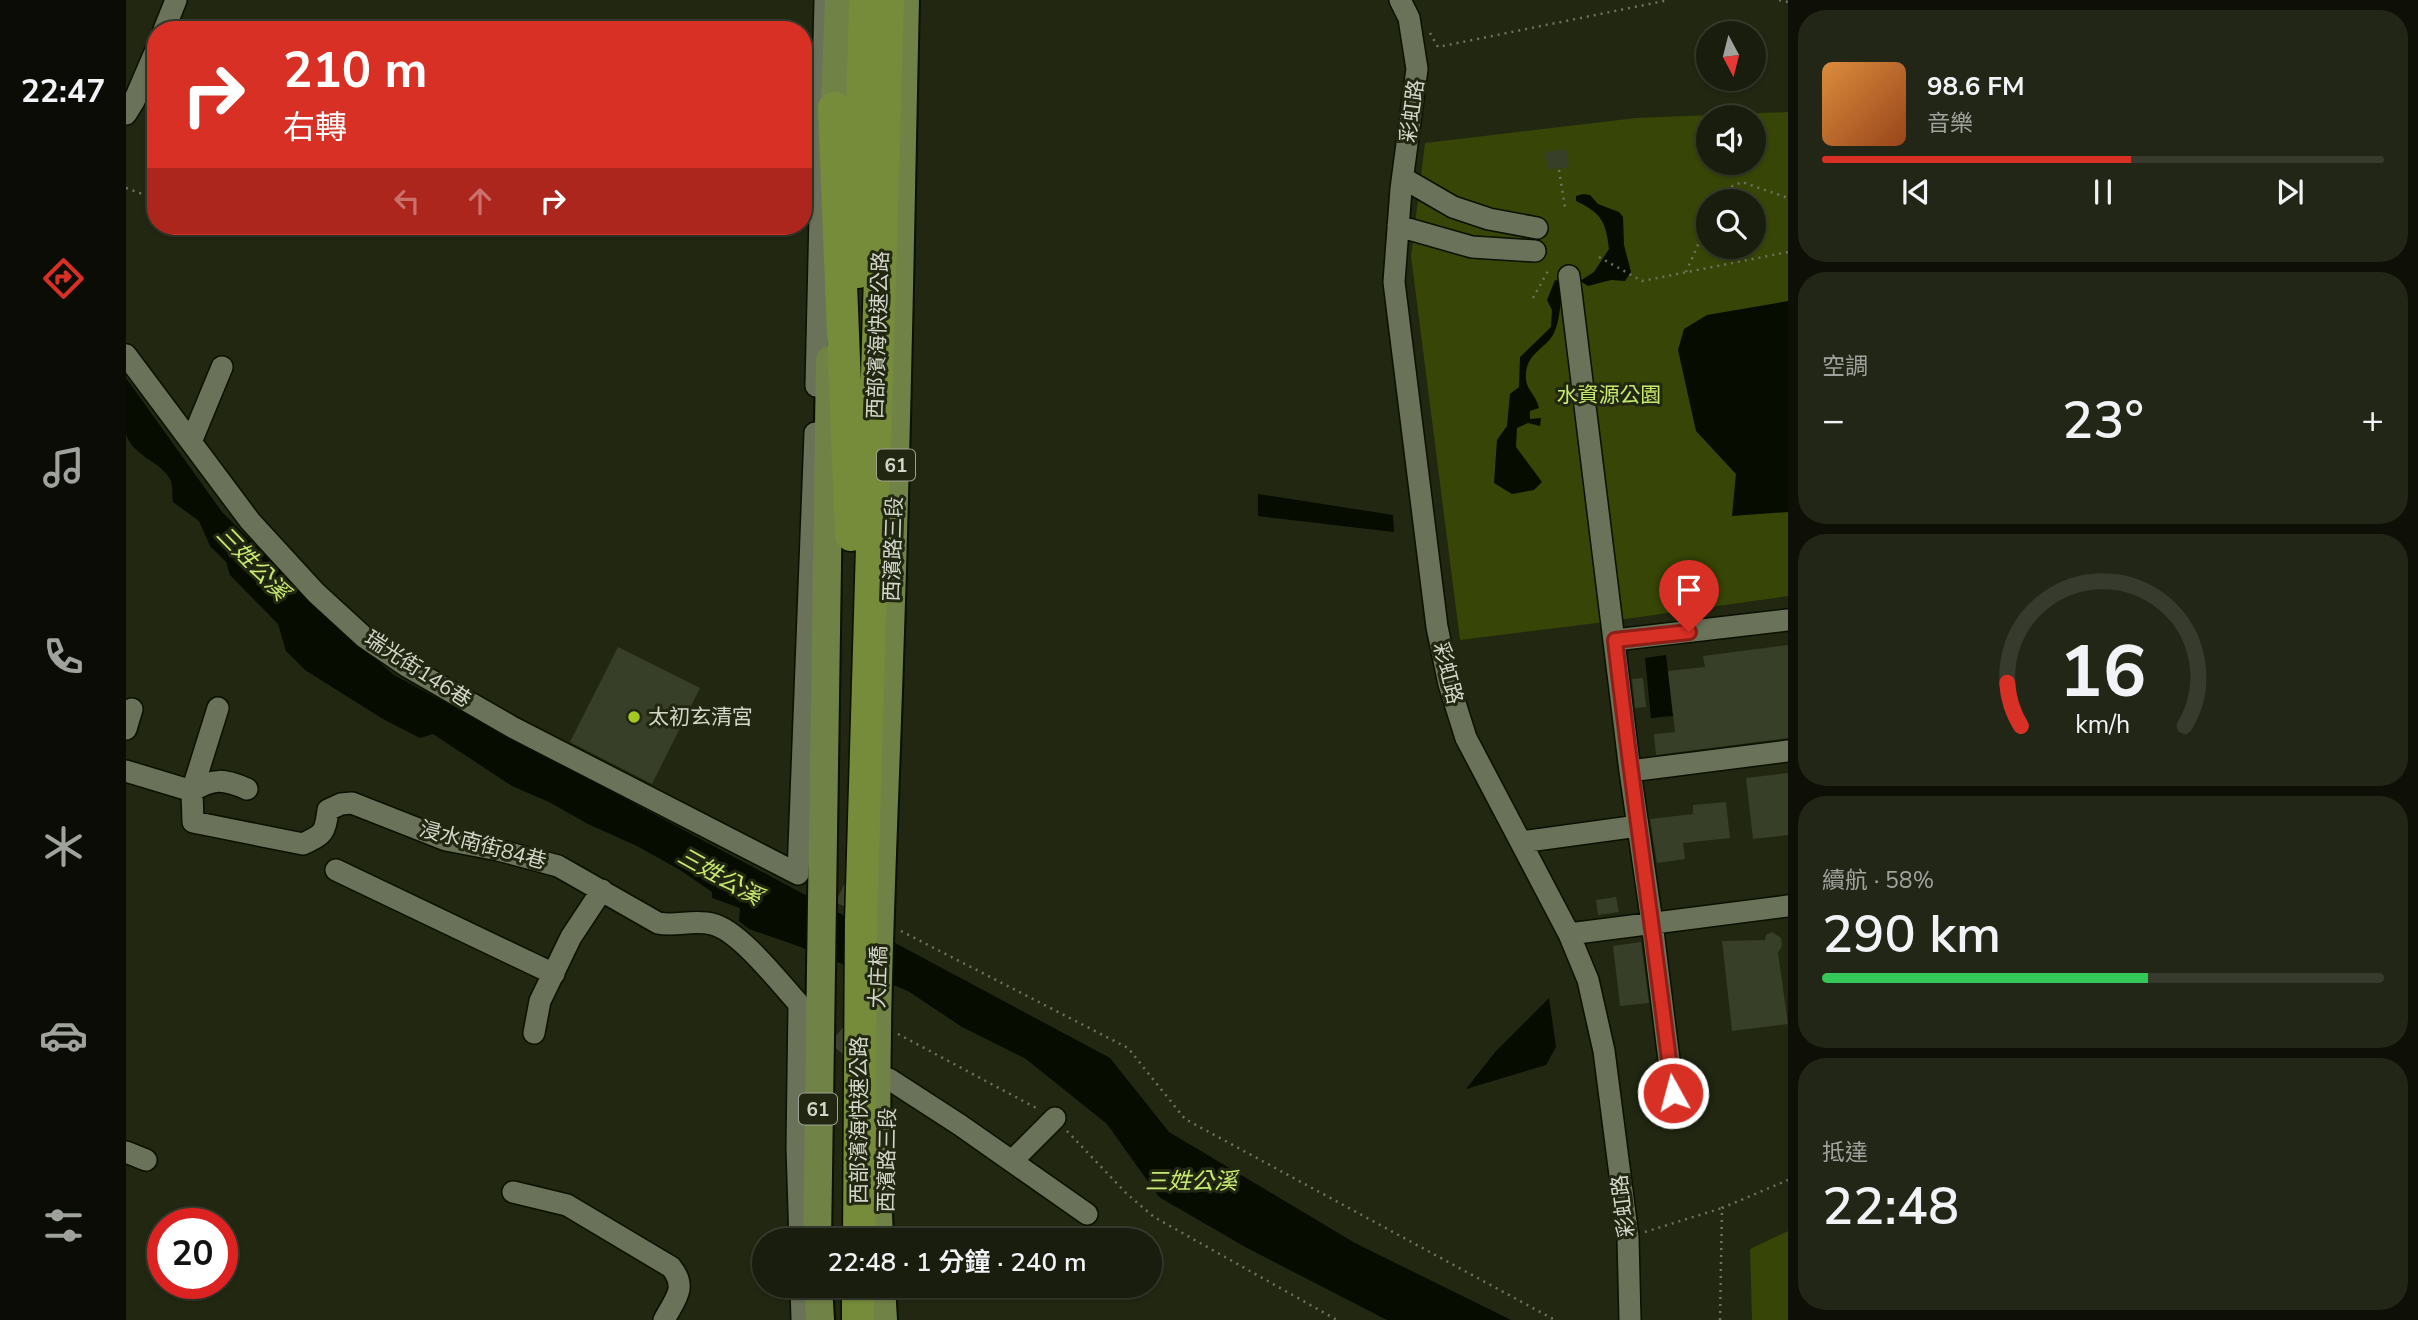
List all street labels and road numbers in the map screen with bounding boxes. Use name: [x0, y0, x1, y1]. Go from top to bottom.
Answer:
street label: 彩虹路: [1394, 78, 1430, 144]
street label: 西部濱海快速公路: [861, 251, 895, 419]
road number: 61: [877, 450, 915, 480]
street label: 西濱路三段: [877, 496, 909, 602]
street label: 瑞光街146巷: [359, 624, 477, 714]
street label: 彩虹路: [1427, 639, 1469, 707]
street label: 浸水南街84巷: [416, 815, 550, 875]
street label: 大庄橋: [863, 945, 893, 1009]
street label: 西部濱海快速公路: [845, 1036, 873, 1204]
road number: 61: [799, 1093, 837, 1124]
street label: 西濱路三段: [872, 1107, 902, 1213]
street label: 彩虹路: [1605, 1173, 1641, 1239]

